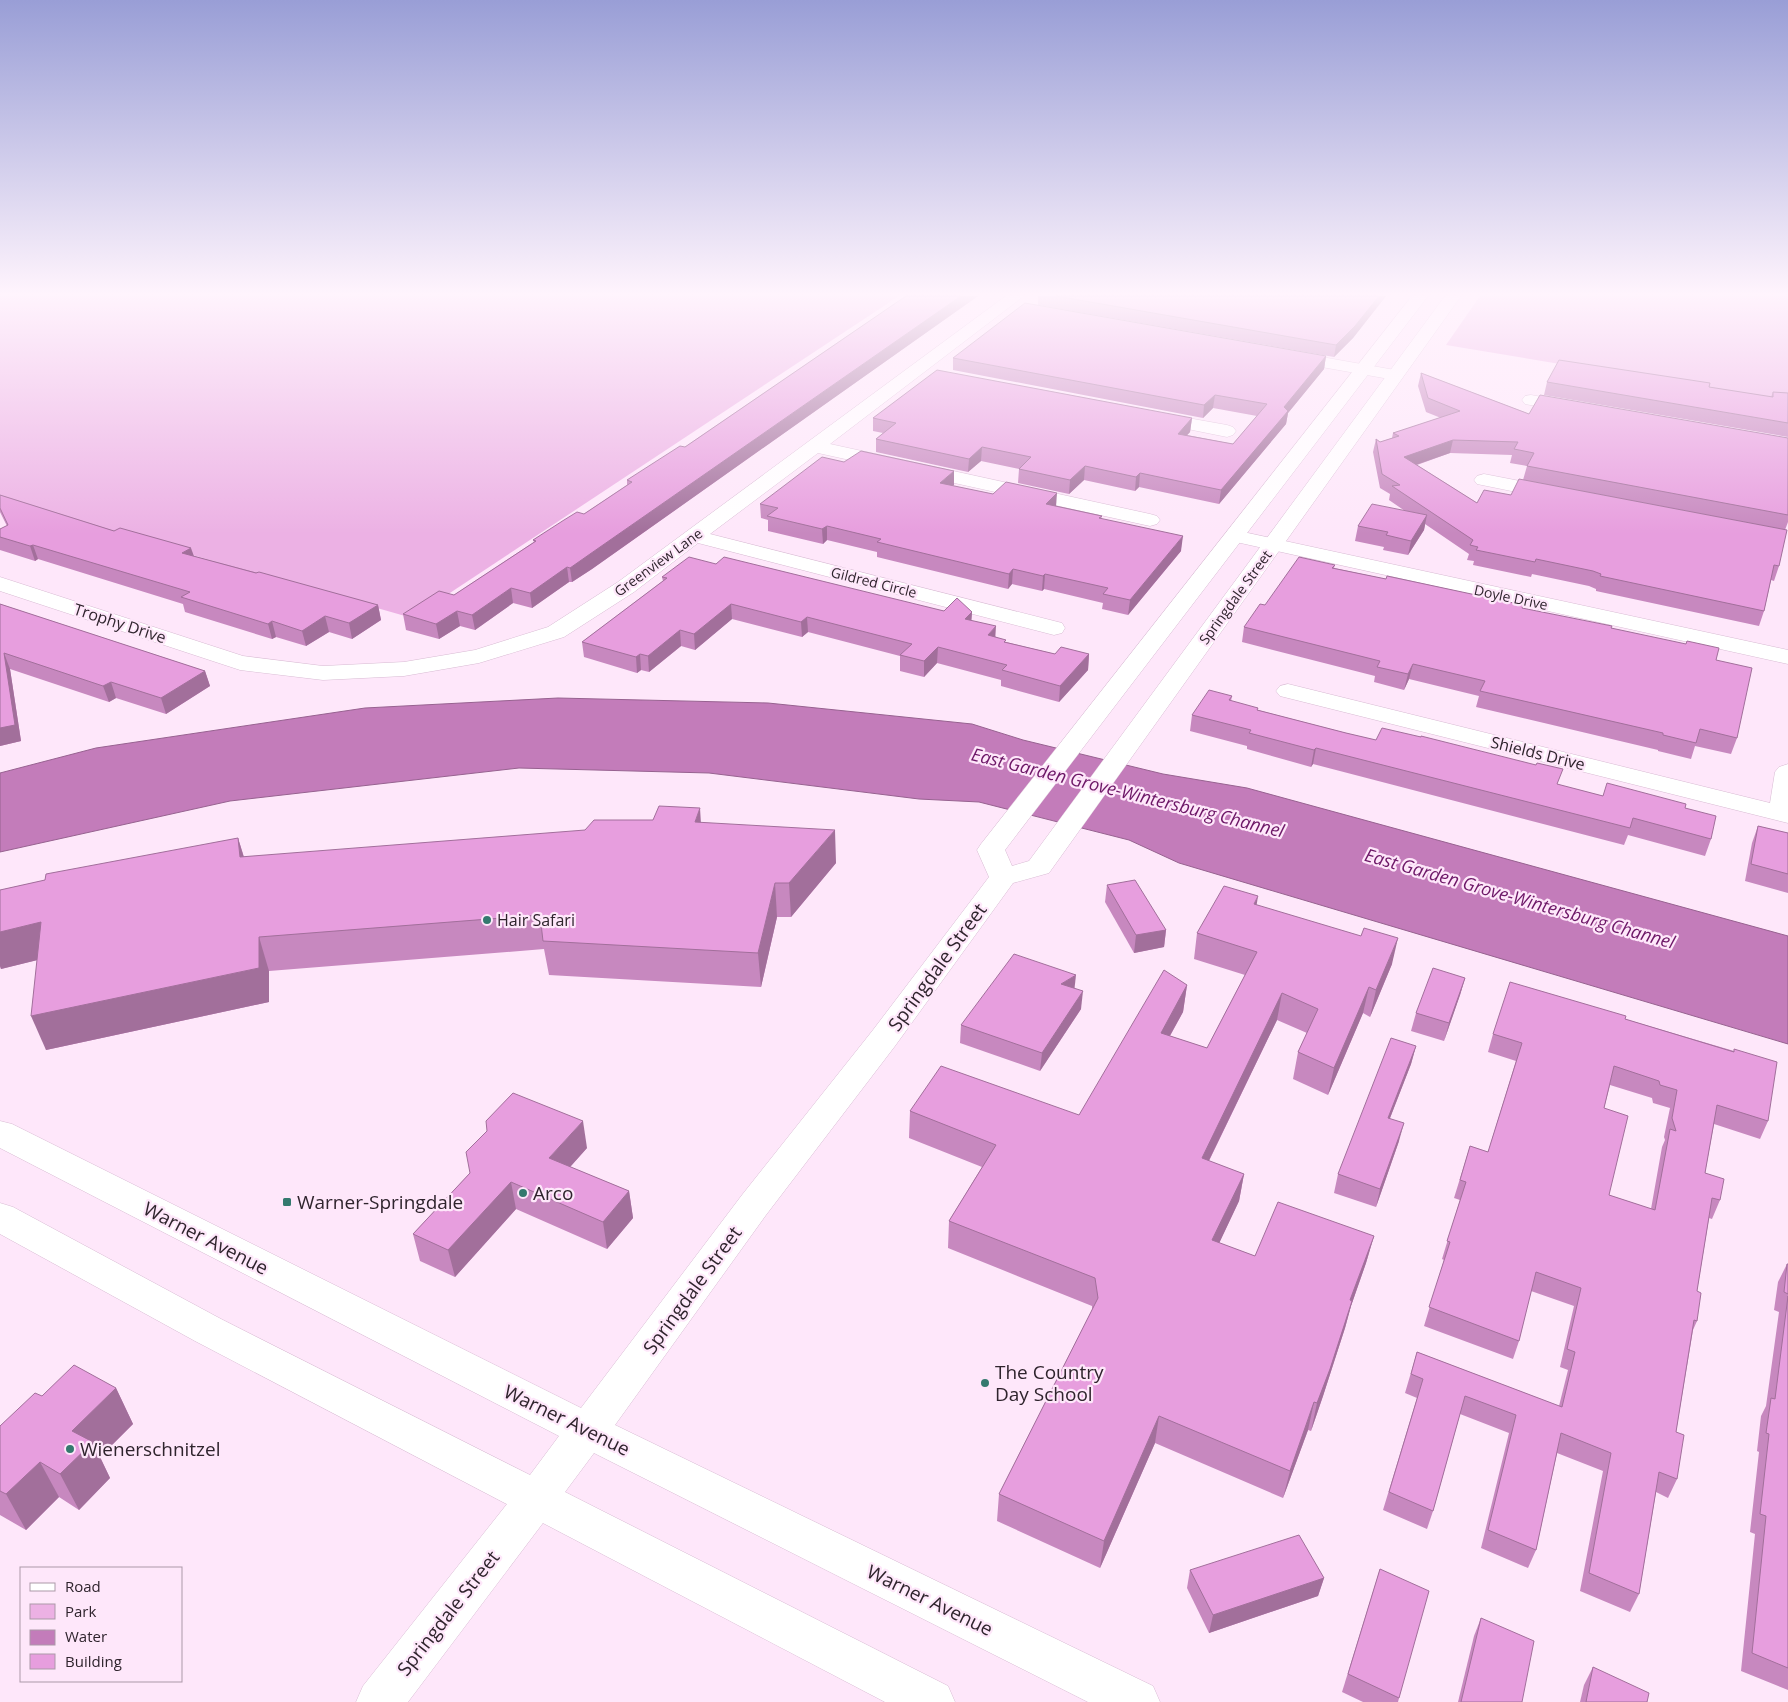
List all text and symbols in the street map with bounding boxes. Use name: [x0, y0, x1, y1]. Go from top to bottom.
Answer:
street label: Greenview Lane: [610, 523, 706, 600]
street label: Springdale Street: [1194, 546, 1276, 648]
street label: Gildred Circle: [829, 562, 919, 602]
street label: Doyle Drive: [1472, 580, 1550, 614]
street label: Trophy Drive: [71, 598, 169, 648]
street label: Shields Drive: [1489, 731, 1587, 775]
water label: East Garden Grove-Wintersburg Channel: [969, 741, 1287, 843]
water label: East Garden Grove-Wintersburg Channel: [1362, 842, 1678, 954]
street label: Springdale Street: [882, 898, 992, 1036]
place label: Hair Safari: [497, 909, 575, 931]
marker: Hair Safari: [481, 914, 493, 926]
place label: Arco: [533, 1180, 573, 1206]
marker: Arco: [517, 1187, 529, 1199]
place label: Warner-Springdale: [297, 1189, 463, 1215]
street label: Warner Avenue: [139, 1195, 273, 1281]
marker: Warner-Springdale: [281, 1196, 293, 1208]
street label: Springdale Street: [637, 1221, 747, 1359]
place label: The Country Day School: [995, 1359, 1104, 1407]
marker: The Country Day School: [979, 1377, 991, 1389]
street label: Warner Avenue: [500, 1378, 634, 1462]
place label: Wienerschnitzel: [80, 1436, 221, 1462]
marker: Wienerschnitzel: [64, 1443, 76, 1455]
street label: Springdale Street: [391, 1545, 505, 1681]
street label: Warner Avenue: [863, 1558, 997, 1642]
legend: [20, 1567, 182, 1682]
text: Road: [65, 1576, 101, 1596]
text: Park: [65, 1601, 96, 1621]
text: Water: [65, 1626, 107, 1646]
text: Building: [65, 1651, 122, 1671]

